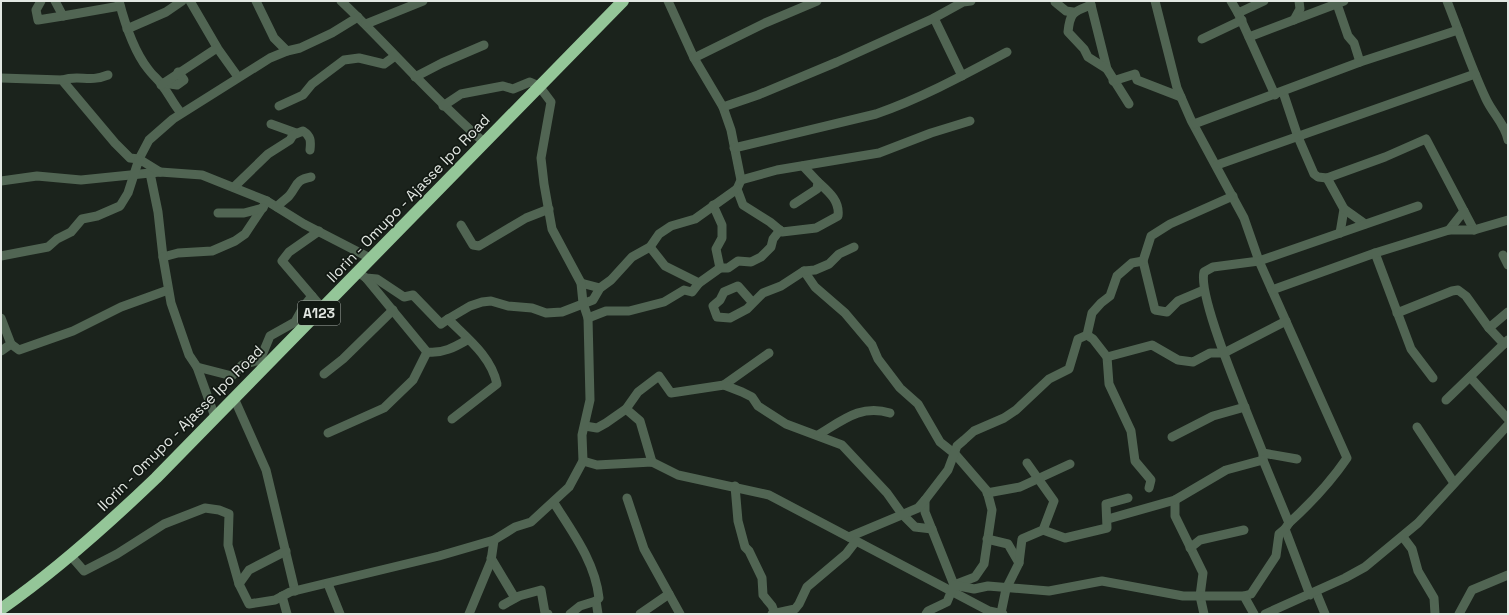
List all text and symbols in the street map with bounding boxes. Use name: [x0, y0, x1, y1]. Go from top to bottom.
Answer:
street label: Ilorin - Omupo - Ajasse Ipo Road: [322, 110, 494, 286]
road number: A123: [298, 301, 340, 325]
street label: Ilorin - Omupo - Ajasse Ipo Road: [93, 341, 267, 515]

